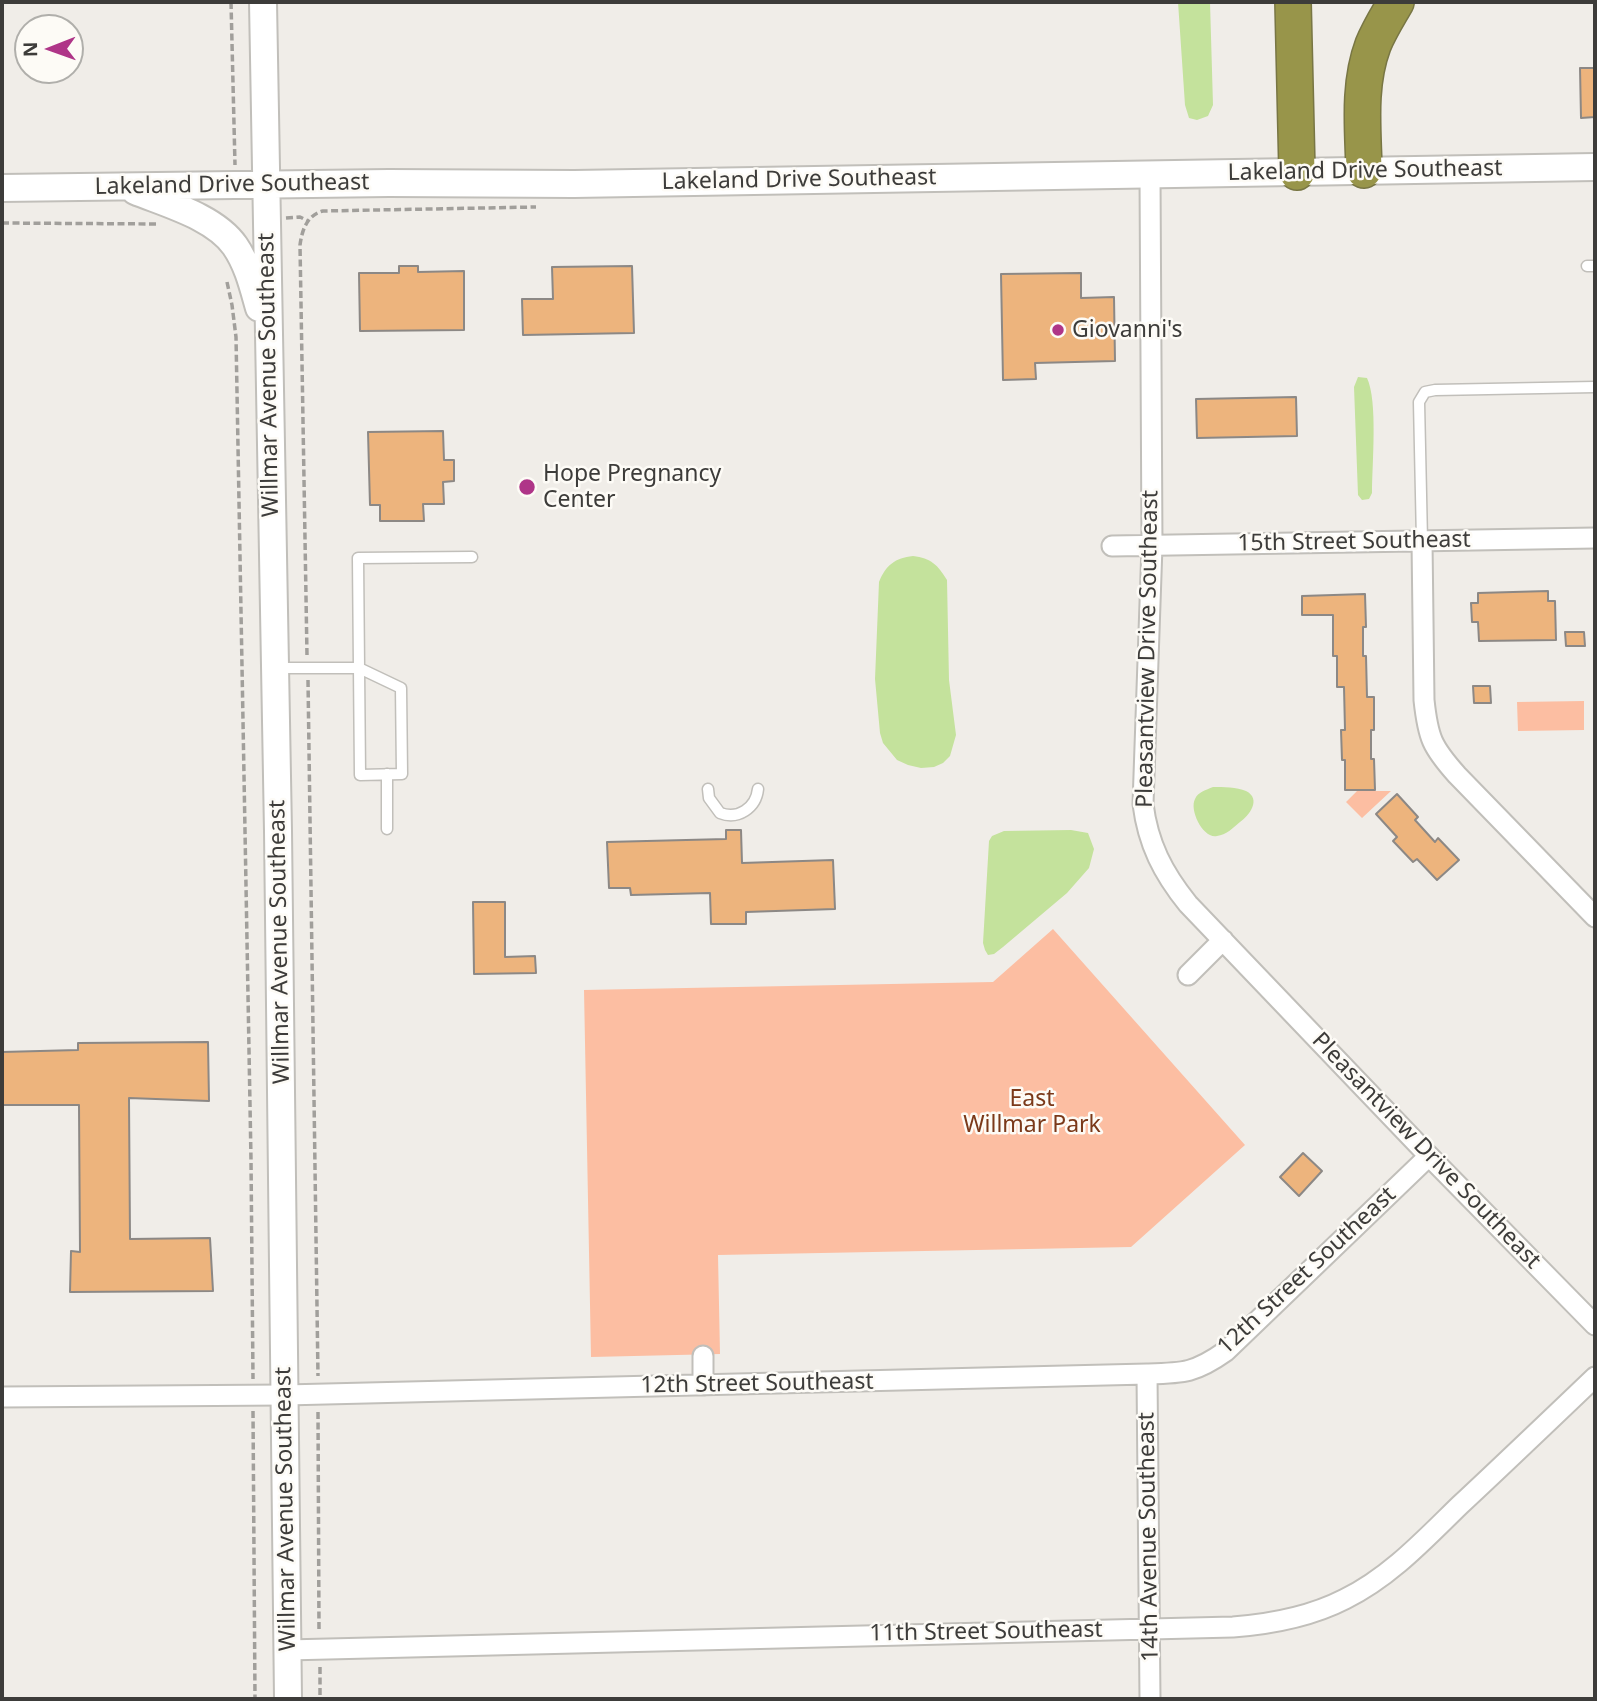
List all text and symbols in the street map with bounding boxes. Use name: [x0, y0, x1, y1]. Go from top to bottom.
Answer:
north arrow: [14, 14, 84, 84]
text: N: [17, 41, 43, 57]
street label: Lakeland Drive Southeast: [1227, 155, 1503, 187]
street label: Lakeland Drive Southeast: [661, 164, 937, 196]
street label: Lakeland Drive Southeast: [94, 169, 370, 201]
street label: Willmar Avenue Southeast: [253, 233, 285, 517]
place label: Giovanni's: [1072, 316, 1183, 344]
marker: Giovanni's: [1050, 322, 1066, 338]
place label: Hope Pregnancy Center: [543, 460, 721, 514]
marker: Hope Pregnancy Center: [517, 477, 537, 497]
street label: Pleasantview Drive Southeast: [1131, 490, 1165, 808]
street label: 15th Street Southeast: [1237, 526, 1471, 558]
street label: Willmar Avenue Southeast: [264, 800, 296, 1084]
street label: Pleasantview Drive Southeast: [1306, 1027, 1546, 1275]
park label: East Willmar Park: [963, 1085, 1101, 1139]
street label: 12th Street Southeast: [1212, 1181, 1402, 1361]
street label: Willmar Avenue Southeast: [270, 1367, 302, 1651]
street label: 12th Street Southeast: [640, 1368, 874, 1400]
street label: 14th Avenue Southeast: [1133, 1412, 1165, 1662]
street label: 11th Street Southeast: [869, 1616, 1103, 1648]

